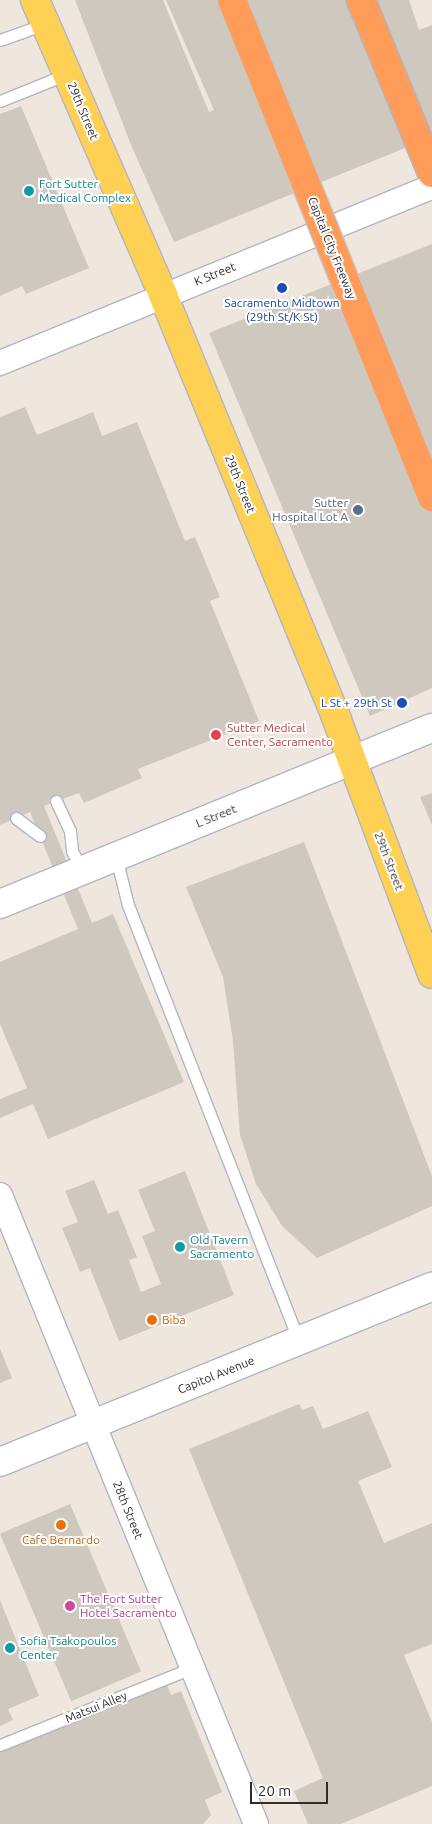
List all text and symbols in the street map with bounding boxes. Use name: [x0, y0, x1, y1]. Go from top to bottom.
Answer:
street label: 29th Street: [64, 80, 102, 142]
place label: Fort Sutter Medical Complex: [39, 177, 131, 205]
marker: Fort Sutter Medical Complex: [23, 185, 35, 197]
street label: Capital City Freeway: [305, 195, 359, 301]
street label: K Street: [192, 259, 238, 289]
marker: Sacramento Midtown (29th St/K St): [276, 282, 288, 294]
place label: Sacramento Midtown (29th St/K St): [224, 296, 340, 324]
street label: 29th Street: [222, 453, 258, 515]
place label: Sutter Hospital Lot A: [272, 496, 348, 524]
marker: Sutter Hospital Lot A: [352, 504, 364, 516]
place label: L St + 29th St: [321, 696, 392, 710]
marker: L St + 29th St: [396, 697, 408, 709]
place label: Sutter Medical Center, Sacramento: [227, 721, 333, 749]
marker: Sutter Medical Center, Sacramento: [209, 728, 223, 742]
street label: L Street: [194, 801, 238, 831]
street label: 29th Street: [371, 830, 407, 892]
place label: Old Tavern Sacramento: [190, 1233, 254, 1261]
marker: Old Tavern Sacramento: [174, 1241, 186, 1253]
place label: Biba: [162, 1313, 186, 1327]
marker: Biba: [146, 1314, 158, 1326]
street label: Capitol Avenue: [176, 1353, 256, 1397]
street label: 28th Street: [110, 1479, 146, 1541]
marker: Cafe Bernardo: [55, 1519, 67, 1531]
place label: Cafe Bernardo: [22, 1533, 100, 1547]
place label: The Fort Sutter Hotel Sacramento: [80, 1592, 177, 1620]
marker: The Fort Sutter Hotel Sacramento: [64, 1600, 76, 1612]
place label: Sofia Tsakopoulos Center: [20, 1634, 116, 1662]
marker: Sofia Tsakopoulos Center: [4, 1642, 16, 1654]
street label: Matsui Alley: [63, 1688, 129, 1726]
scale bar: [252, 1772, 330, 1804]
text: 20 m: [258, 1782, 291, 1799]

